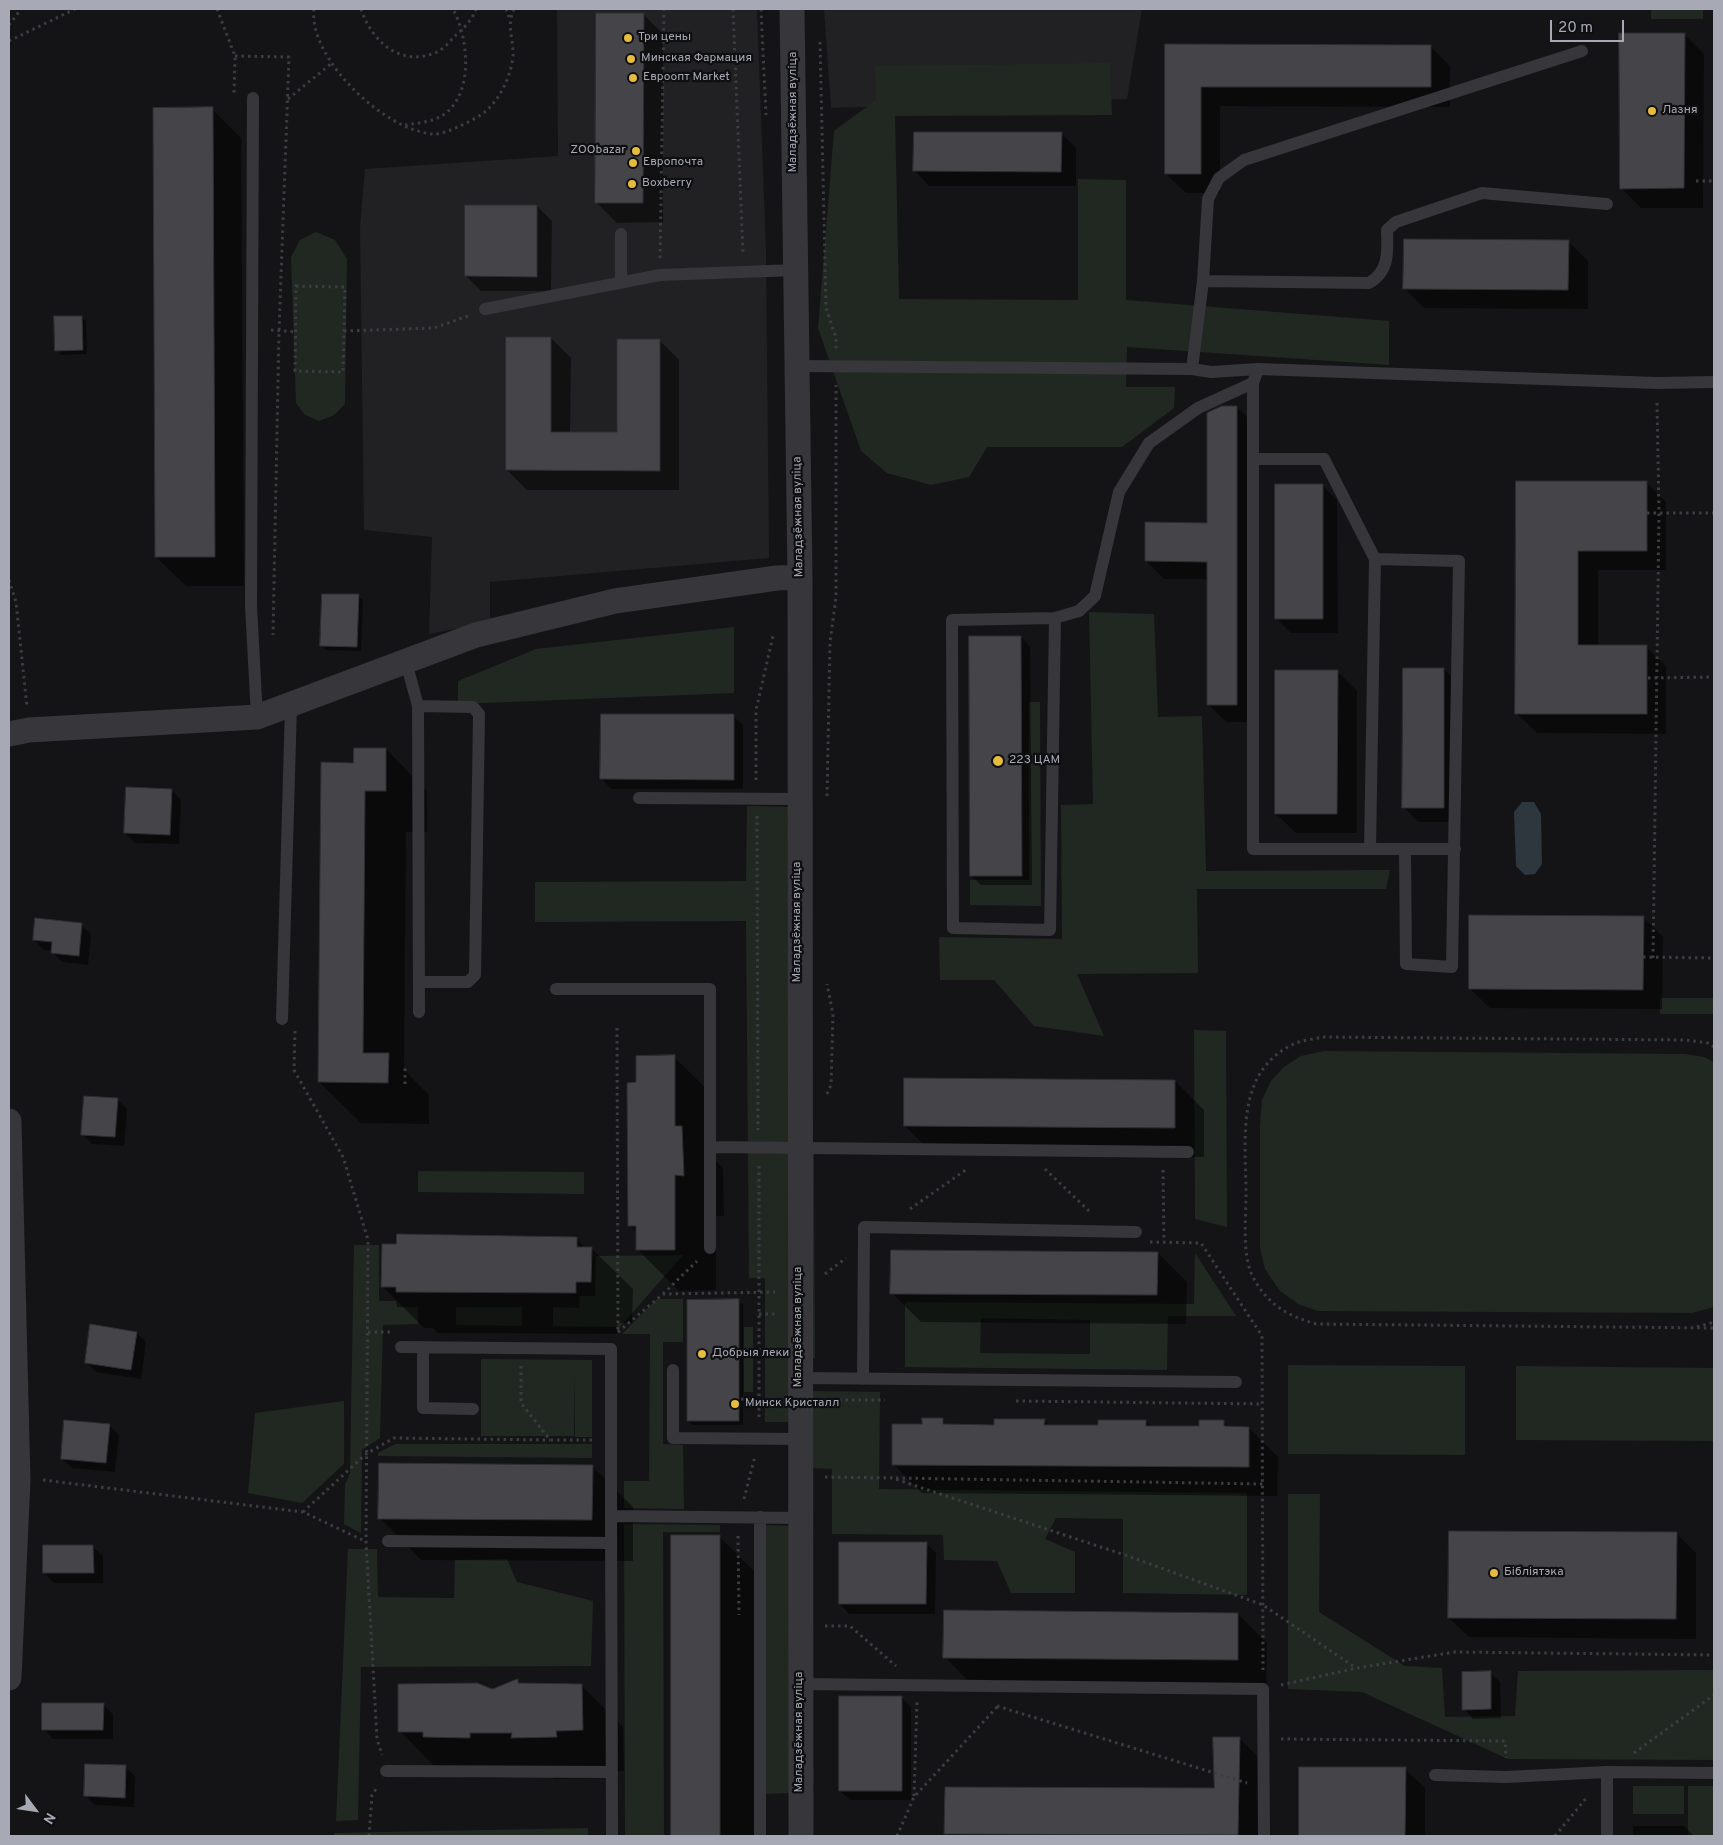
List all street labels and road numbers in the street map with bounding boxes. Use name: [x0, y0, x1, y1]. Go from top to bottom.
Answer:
street label: Маладзёжная вуліца: [787, 52, 801, 172]
street label: Маладзёжная вуліца: [791, 456, 807, 578]
street label: Маладзёжная вуліца: [791, 862, 805, 982]
street label: Маладзёжная вуліца: [792, 1267, 806, 1387]
street label: Маладзёжная вуліца: [793, 1672, 807, 1792]

